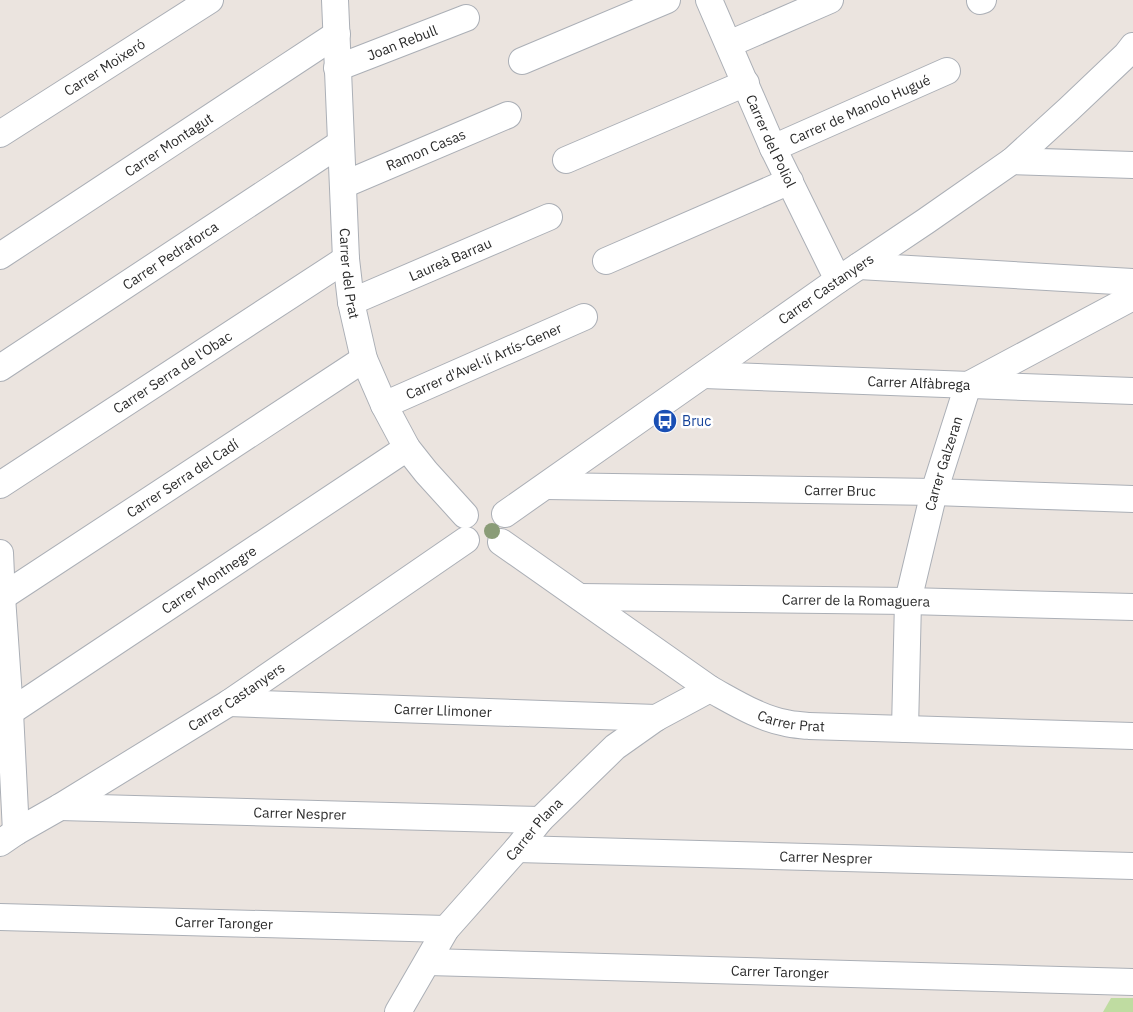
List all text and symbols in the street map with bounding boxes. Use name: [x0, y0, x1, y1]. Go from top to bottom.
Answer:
street label: Joan Rebull: [365, 21, 440, 64]
street label: Carrer Moixeró: [61, 35, 149, 100]
street label: Carrer de Manolo Hugué: [787, 70, 933, 149]
street label: Carrer del Poliol: [742, 92, 800, 191]
street label: Carrer Montagut: [121, 109, 216, 181]
street label: Ramon Casas: [383, 125, 469, 175]
street label: Carrer Pedraforca: [119, 217, 222, 294]
street label: Carrer del Prat: [336, 228, 364, 321]
street label: Laureà Barrau: [406, 234, 494, 285]
street label: Carrer Castanyers: [775, 250, 877, 328]
street label: Carrer d'Avel·lí Artís-Gener: [403, 319, 565, 403]
street label: Carrer Serra de l'Obac: [110, 327, 235, 418]
street label: Carrer Alfàbrega: [867, 372, 971, 394]
bus stop icon: Bruc: [652, 408, 678, 434]
place label: Bruc: [682, 412, 711, 430]
street label: Carrer Galzeran: [921, 414, 966, 513]
street label: Carrer Serra del Cadí: [123, 435, 242, 522]
street label: Carrer Bruc: [804, 481, 876, 500]
street label: Carrer Montnegre: [158, 541, 260, 618]
street label: Carrer de la Romaguera: [782, 590, 931, 611]
street label: Carrer Castanyers: [185, 658, 288, 735]
street label: Carrer Llimoner: [394, 700, 492, 721]
street label: Carrer Prat: [755, 706, 825, 735]
street label: Carrer Plana: [502, 794, 567, 864]
street label: Carrer Nesprer: [253, 803, 347, 824]
street label: Carrer Nesprer: [779, 847, 873, 868]
street label: Carrer Taronger: [175, 913, 273, 933]
street label: Carrer Taronger: [731, 962, 829, 982]

